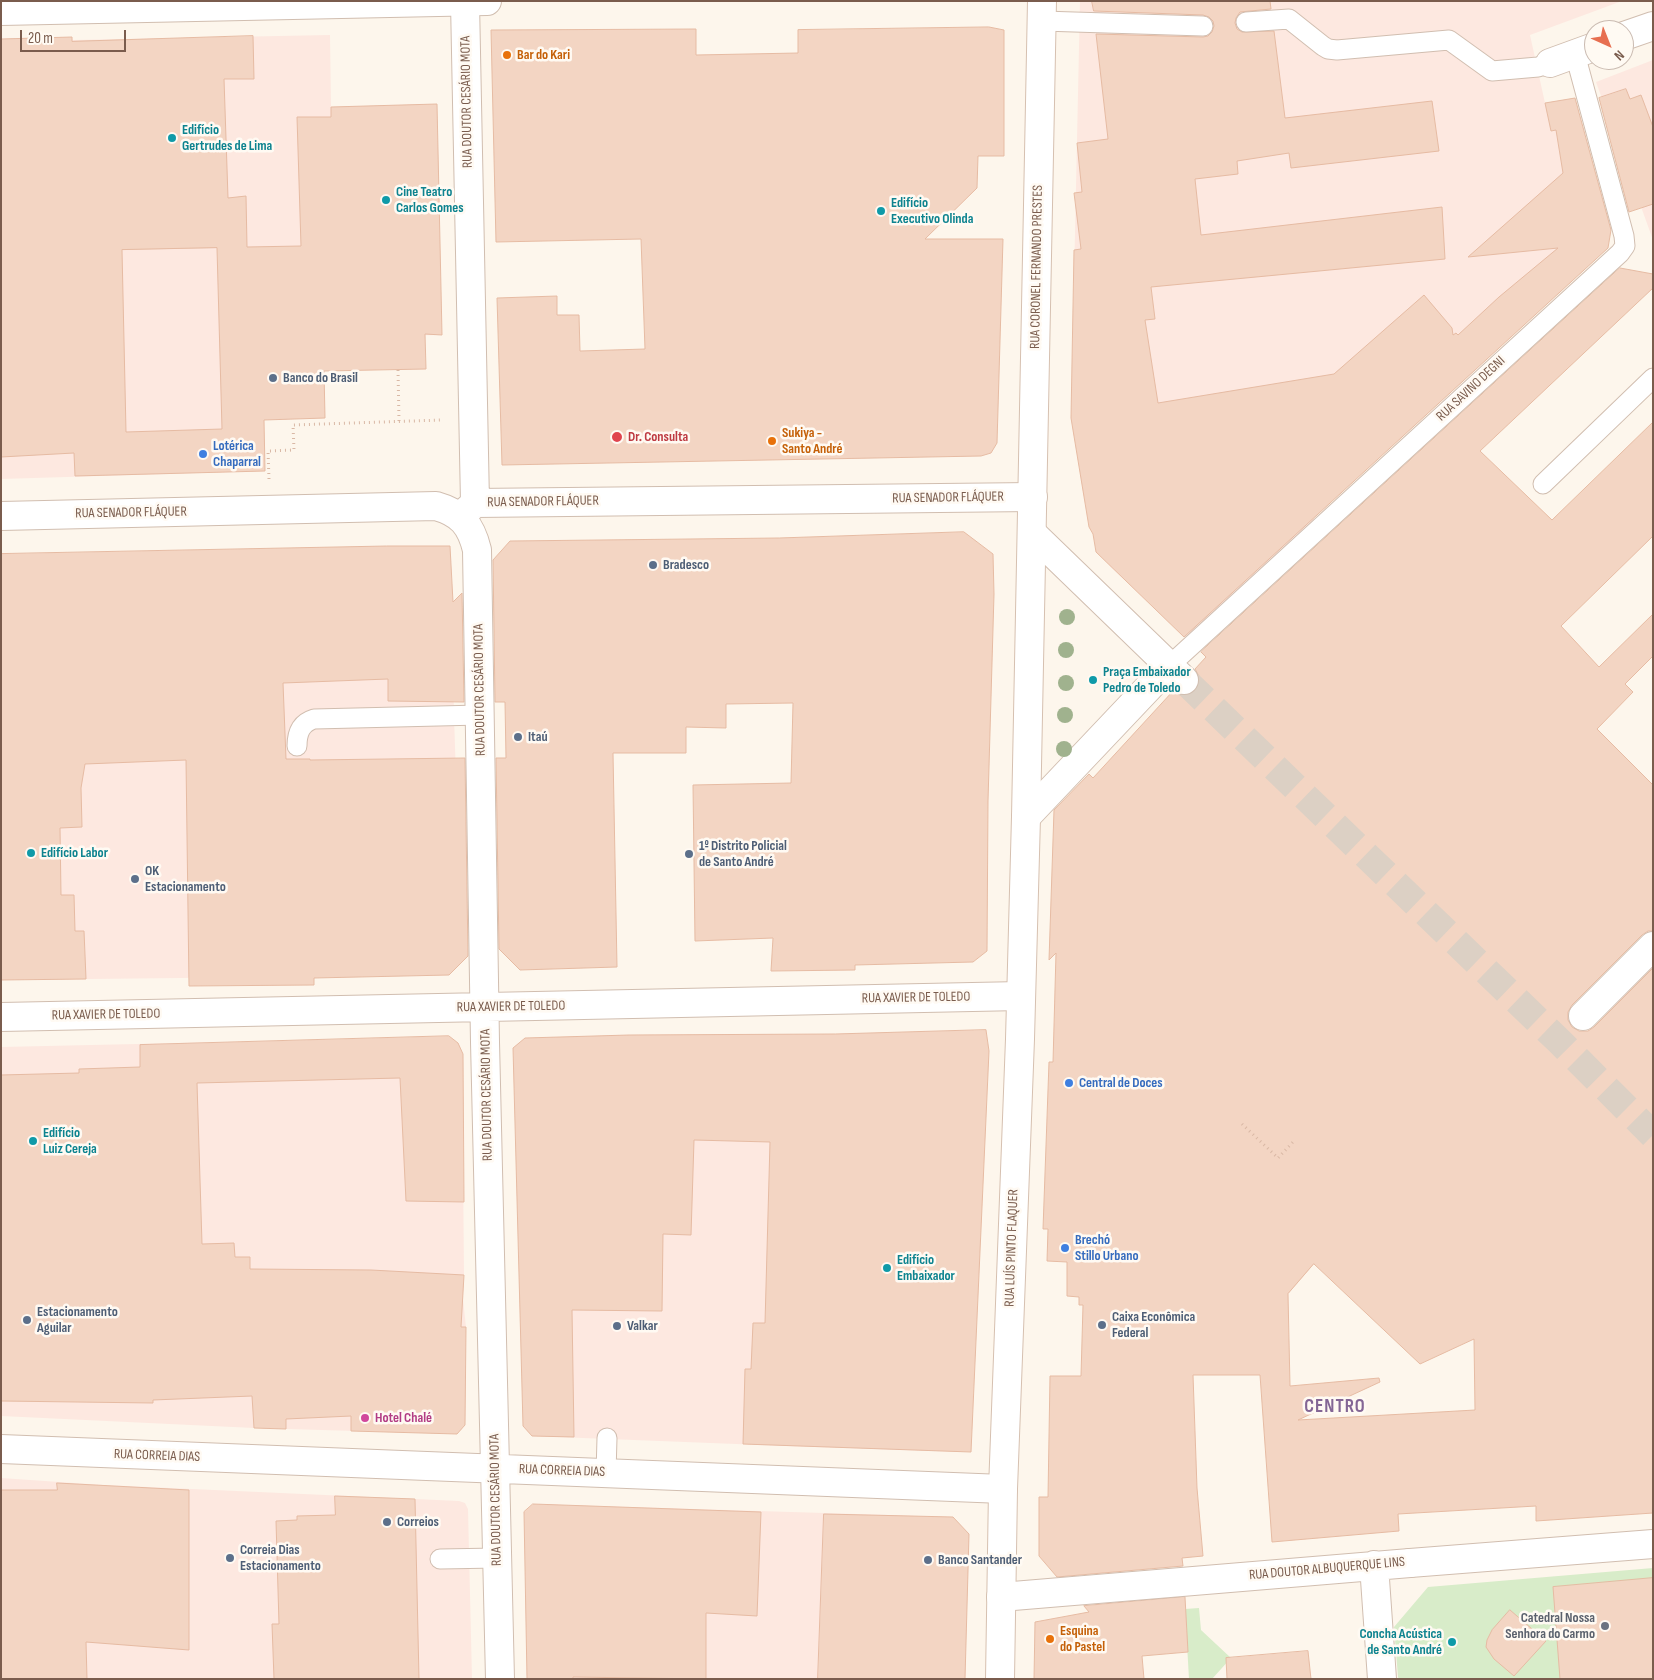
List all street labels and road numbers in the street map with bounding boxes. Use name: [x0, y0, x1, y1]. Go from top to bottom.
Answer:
street label: RUA DOUTOR CESÁRIO MOTA: [457, 36, 477, 168]
street label: RUA CORONEL FERNANDO PRESTES: [1027, 185, 1047, 349]
street label: RUA SAVINO DEGNI: [1433, 353, 1509, 425]
street label: RUA SENADOR FLÁQUER: [892, 489, 1004, 507]
street label: RUA SENADOR FLÁQUER: [487, 493, 599, 511]
street label: RUA SENADOR FLÁQUER: [75, 504, 187, 522]
street label: RUA DOUTOR CESÁRIO MOTA: [470, 624, 490, 756]
street label: RUA XAVIER DE TOLEDO: [862, 989, 970, 1007]
street label: RUA XAVIER DE TOLEDO: [457, 998, 565, 1016]
street label: RUA XAVIER DE TOLEDO: [52, 1006, 160, 1024]
street label: RUA DOUTOR CESÁRIO MOTA: [477, 1029, 497, 1161]
street label: RUA LUÍS PINTO FLAQUER: [1002, 1189, 1022, 1307]
street label: RUA DOUTOR CESÁRIO MOTA: [486, 1434, 506, 1566]
street label: RUA CORREIA DIAS: [113, 1446, 201, 1466]
street label: RUA CORREIA DIAS: [518, 1461, 606, 1481]
street label: RUA DOUTOR ALBUQUERQUE LINS: [1248, 1554, 1406, 1584]

